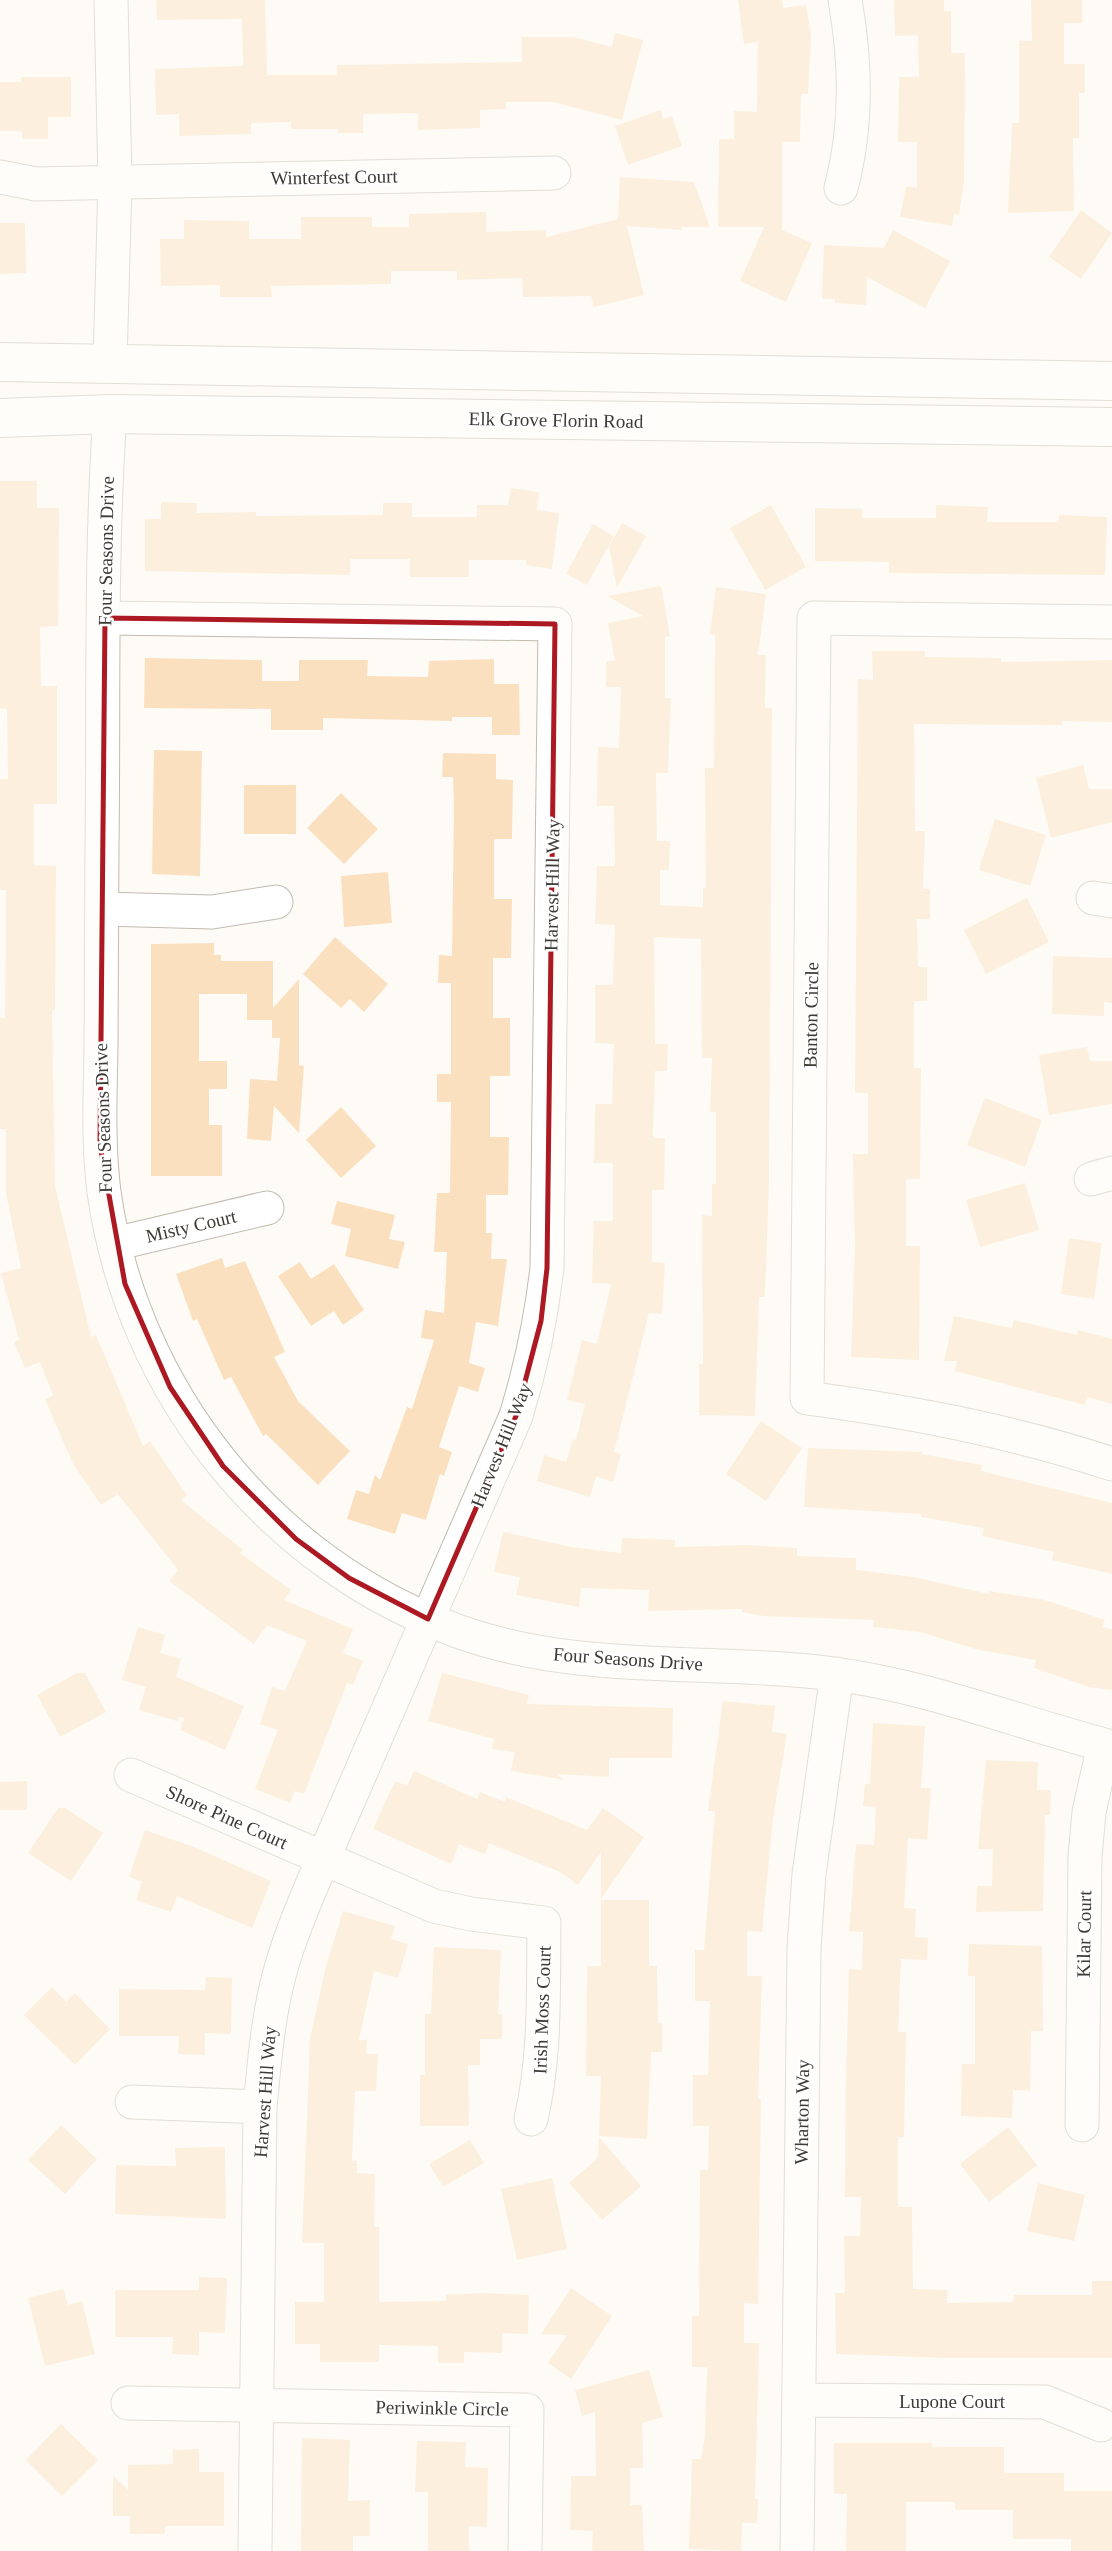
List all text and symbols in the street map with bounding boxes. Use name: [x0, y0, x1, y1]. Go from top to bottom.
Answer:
street label: Winterfest Court: [270, 165, 399, 189]
street label: Elk Grove Florin Road: [468, 408, 644, 432]
street label: Four Seasons Drive: [94, 476, 118, 626]
street label: Harvest Hill Way: [540, 818, 564, 951]
street label: Banton Circle: [800, 962, 822, 1068]
street label: Four Seasons Drive: [90, 1043, 116, 1193]
street label: Misty Court: [144, 1205, 239, 1247]
street label: Harvest Hill Way: [467, 1379, 536, 1510]
street label: Four Seasons Drive: [553, 1643, 703, 1675]
street label: Shore Pine Court: [163, 1781, 292, 1854]
street label: Kilar Court: [1073, 1890, 1095, 1978]
street label: Irish Moss Court: [529, 1945, 555, 2075]
street label: Harvest Hill Way: [250, 2025, 280, 2159]
street label: Wharton Way: [791, 2059, 813, 2165]
street label: Lupone Court: [899, 2391, 1006, 2412]
street label: Periwinkle Circle: [375, 2396, 509, 2420]

